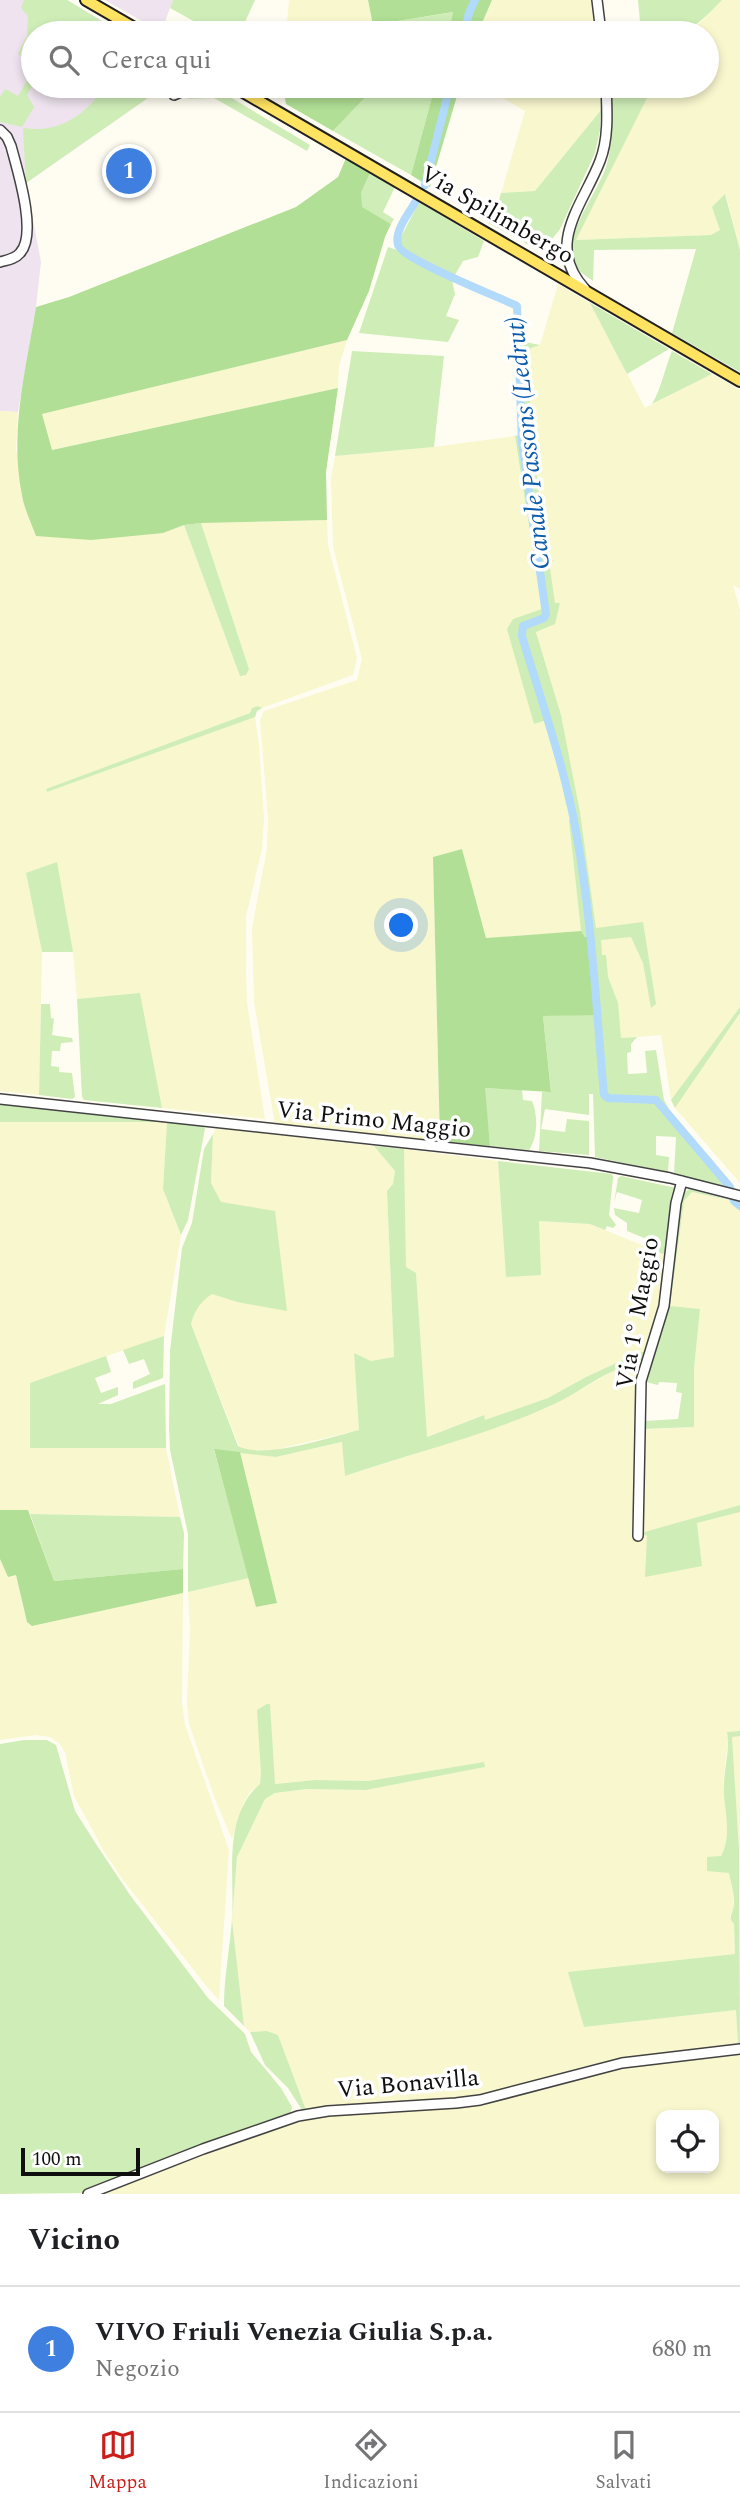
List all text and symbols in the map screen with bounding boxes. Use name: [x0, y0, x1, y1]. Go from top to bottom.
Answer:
search box: [21, 21, 719, 98]
text: Cerca qui: [101, 40, 212, 80]
icon: search: [45, 41, 83, 79]
pin: 1: [106, 145, 152, 197]
street label: Via Spilimbergo: [413, 156, 581, 274]
water label: Canale Passons (Ledrut): [495, 314, 561, 572]
your location: [384, 908, 418, 942]
street label: Via Primo Maggio: [275, 1092, 473, 1148]
street label: Via 1° Maggio: [607, 1234, 669, 1392]
street label: Via Bonavilla: [335, 2060, 481, 2108]
map controls: [656, 2110, 719, 2173]
button: locate: [656, 2110, 719, 2173]
scale bar: [21, 2145, 140, 2177]
text: 100 m: [32, 2145, 82, 2174]
text: Vicino: [28, 2217, 120, 2263]
text: VIVO Friuli Venezia Giulia S.p.a.: [95, 2312, 493, 2352]
text: 1: [45, 2332, 57, 2367]
text: 680 m: [652, 2332, 712, 2367]
text: Negozio: [95, 2352, 180, 2387]
tab: Mappa: [88, 2426, 147, 2497]
tab: Indicazioni: [323, 2426, 419, 2497]
tab: Salvati: [595, 2426, 652, 2497]

